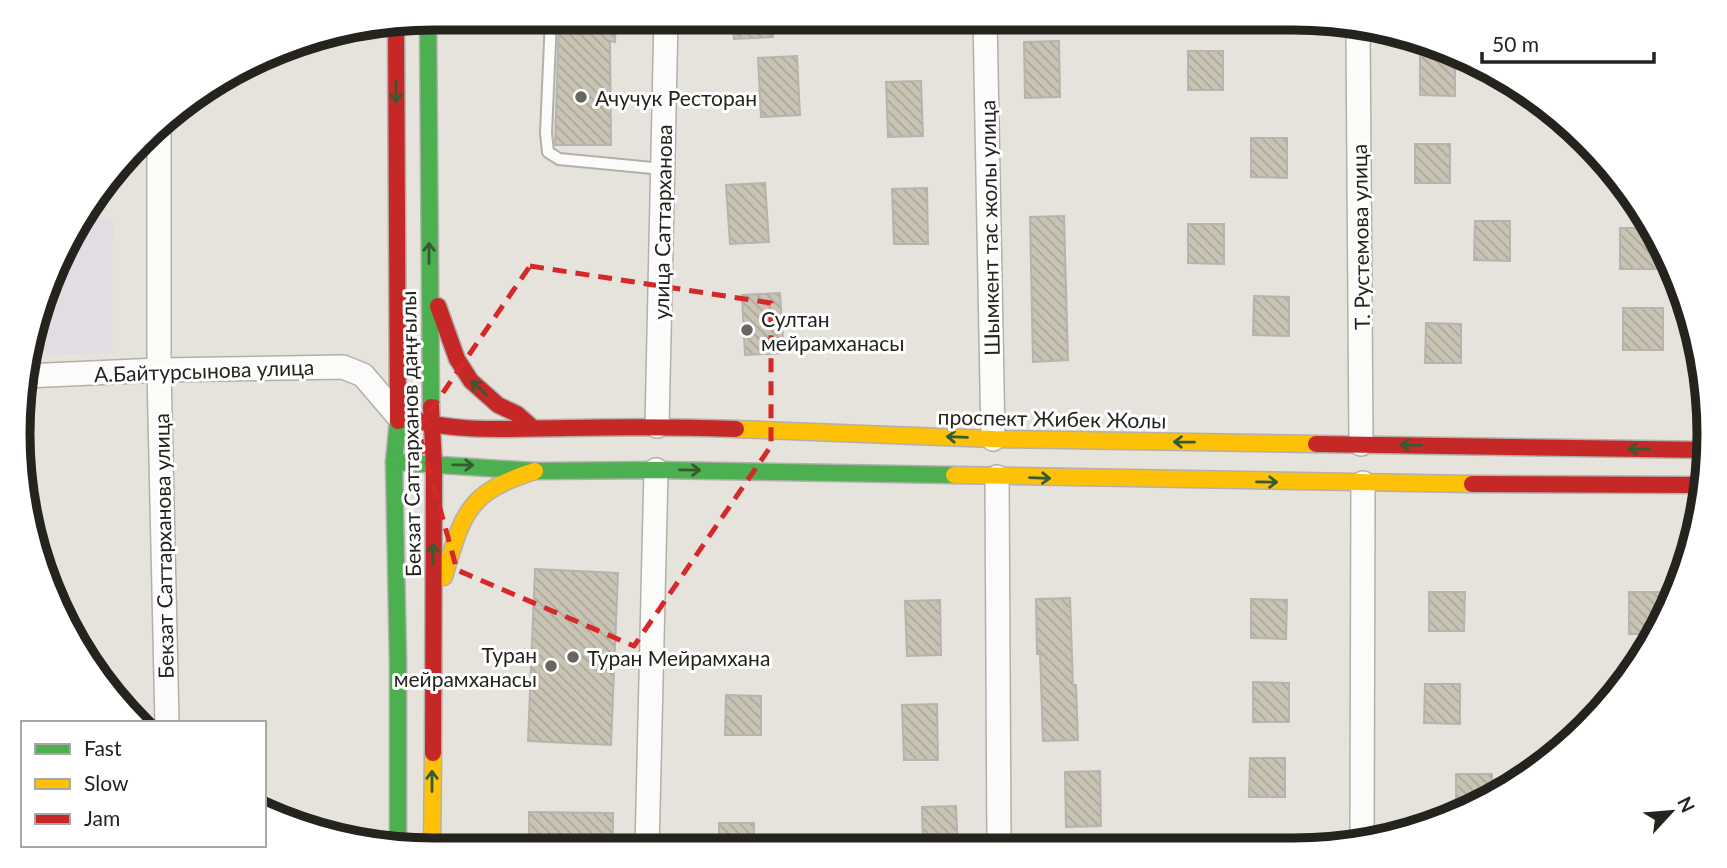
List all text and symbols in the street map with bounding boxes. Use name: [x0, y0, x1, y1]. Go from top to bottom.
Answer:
scale bar: [1482, 21, 1654, 65]
text: 50 m: [1492, 31, 1539, 56]
one-way arrow: [389, 80, 403, 103]
place label: Ачучук Ресторан: [595, 85, 757, 110]
marker: Ачучук Ресторан: [573, 89, 589, 105]
street label: Шымкент тас жолы улица: [974, 100, 1004, 356]
street label: улица Саттарханова: [648, 124, 676, 320]
street label: Т. Рустемова улица: [1346, 144, 1374, 330]
one-way arrow: [422, 242, 436, 265]
street label: Бекзат Саттарханов даңғылы: [395, 291, 425, 577]
place label: Султан мейрамханасы: [761, 306, 904, 355]
marker: Султан мейрамханасы: [739, 322, 755, 338]
street label: А.Байтурсынова улица: [93, 354, 315, 386]
one-way arrow: [470, 380, 488, 396]
street label: проспект Жибек Жолы: [937, 404, 1167, 432]
street label: Бекзат Саттарханова улица: [148, 413, 178, 679]
one-way arrow: [945, 431, 968, 444]
one-way arrow: [1173, 435, 1196, 448]
one-way arrow: [1400, 438, 1423, 452]
one-way arrow: [1628, 442, 1651, 455]
one-way arrow: [451, 459, 474, 472]
one-way arrow: [678, 464, 701, 477]
one-way arrow: [1028, 472, 1051, 485]
one-way arrow: [1255, 475, 1278, 489]
one-way arrow: [426, 543, 440, 566]
place label: Туран мейрамханасы: [394, 642, 537, 691]
place label: Туран Мейрамхана: [587, 645, 770, 670]
marker: Туран Мейрамхана: [565, 649, 581, 665]
marker: Туран мейрамханасы: [543, 658, 559, 674]
legend: [21, 721, 266, 847]
text: Fast: [84, 735, 122, 760]
text: Slow: [84, 770, 129, 795]
one-way arrow: [425, 770, 439, 793]
north arrow: [1636, 777, 1706, 847]
text: N: [1673, 793, 1700, 816]
text: Jam: [84, 805, 120, 830]

